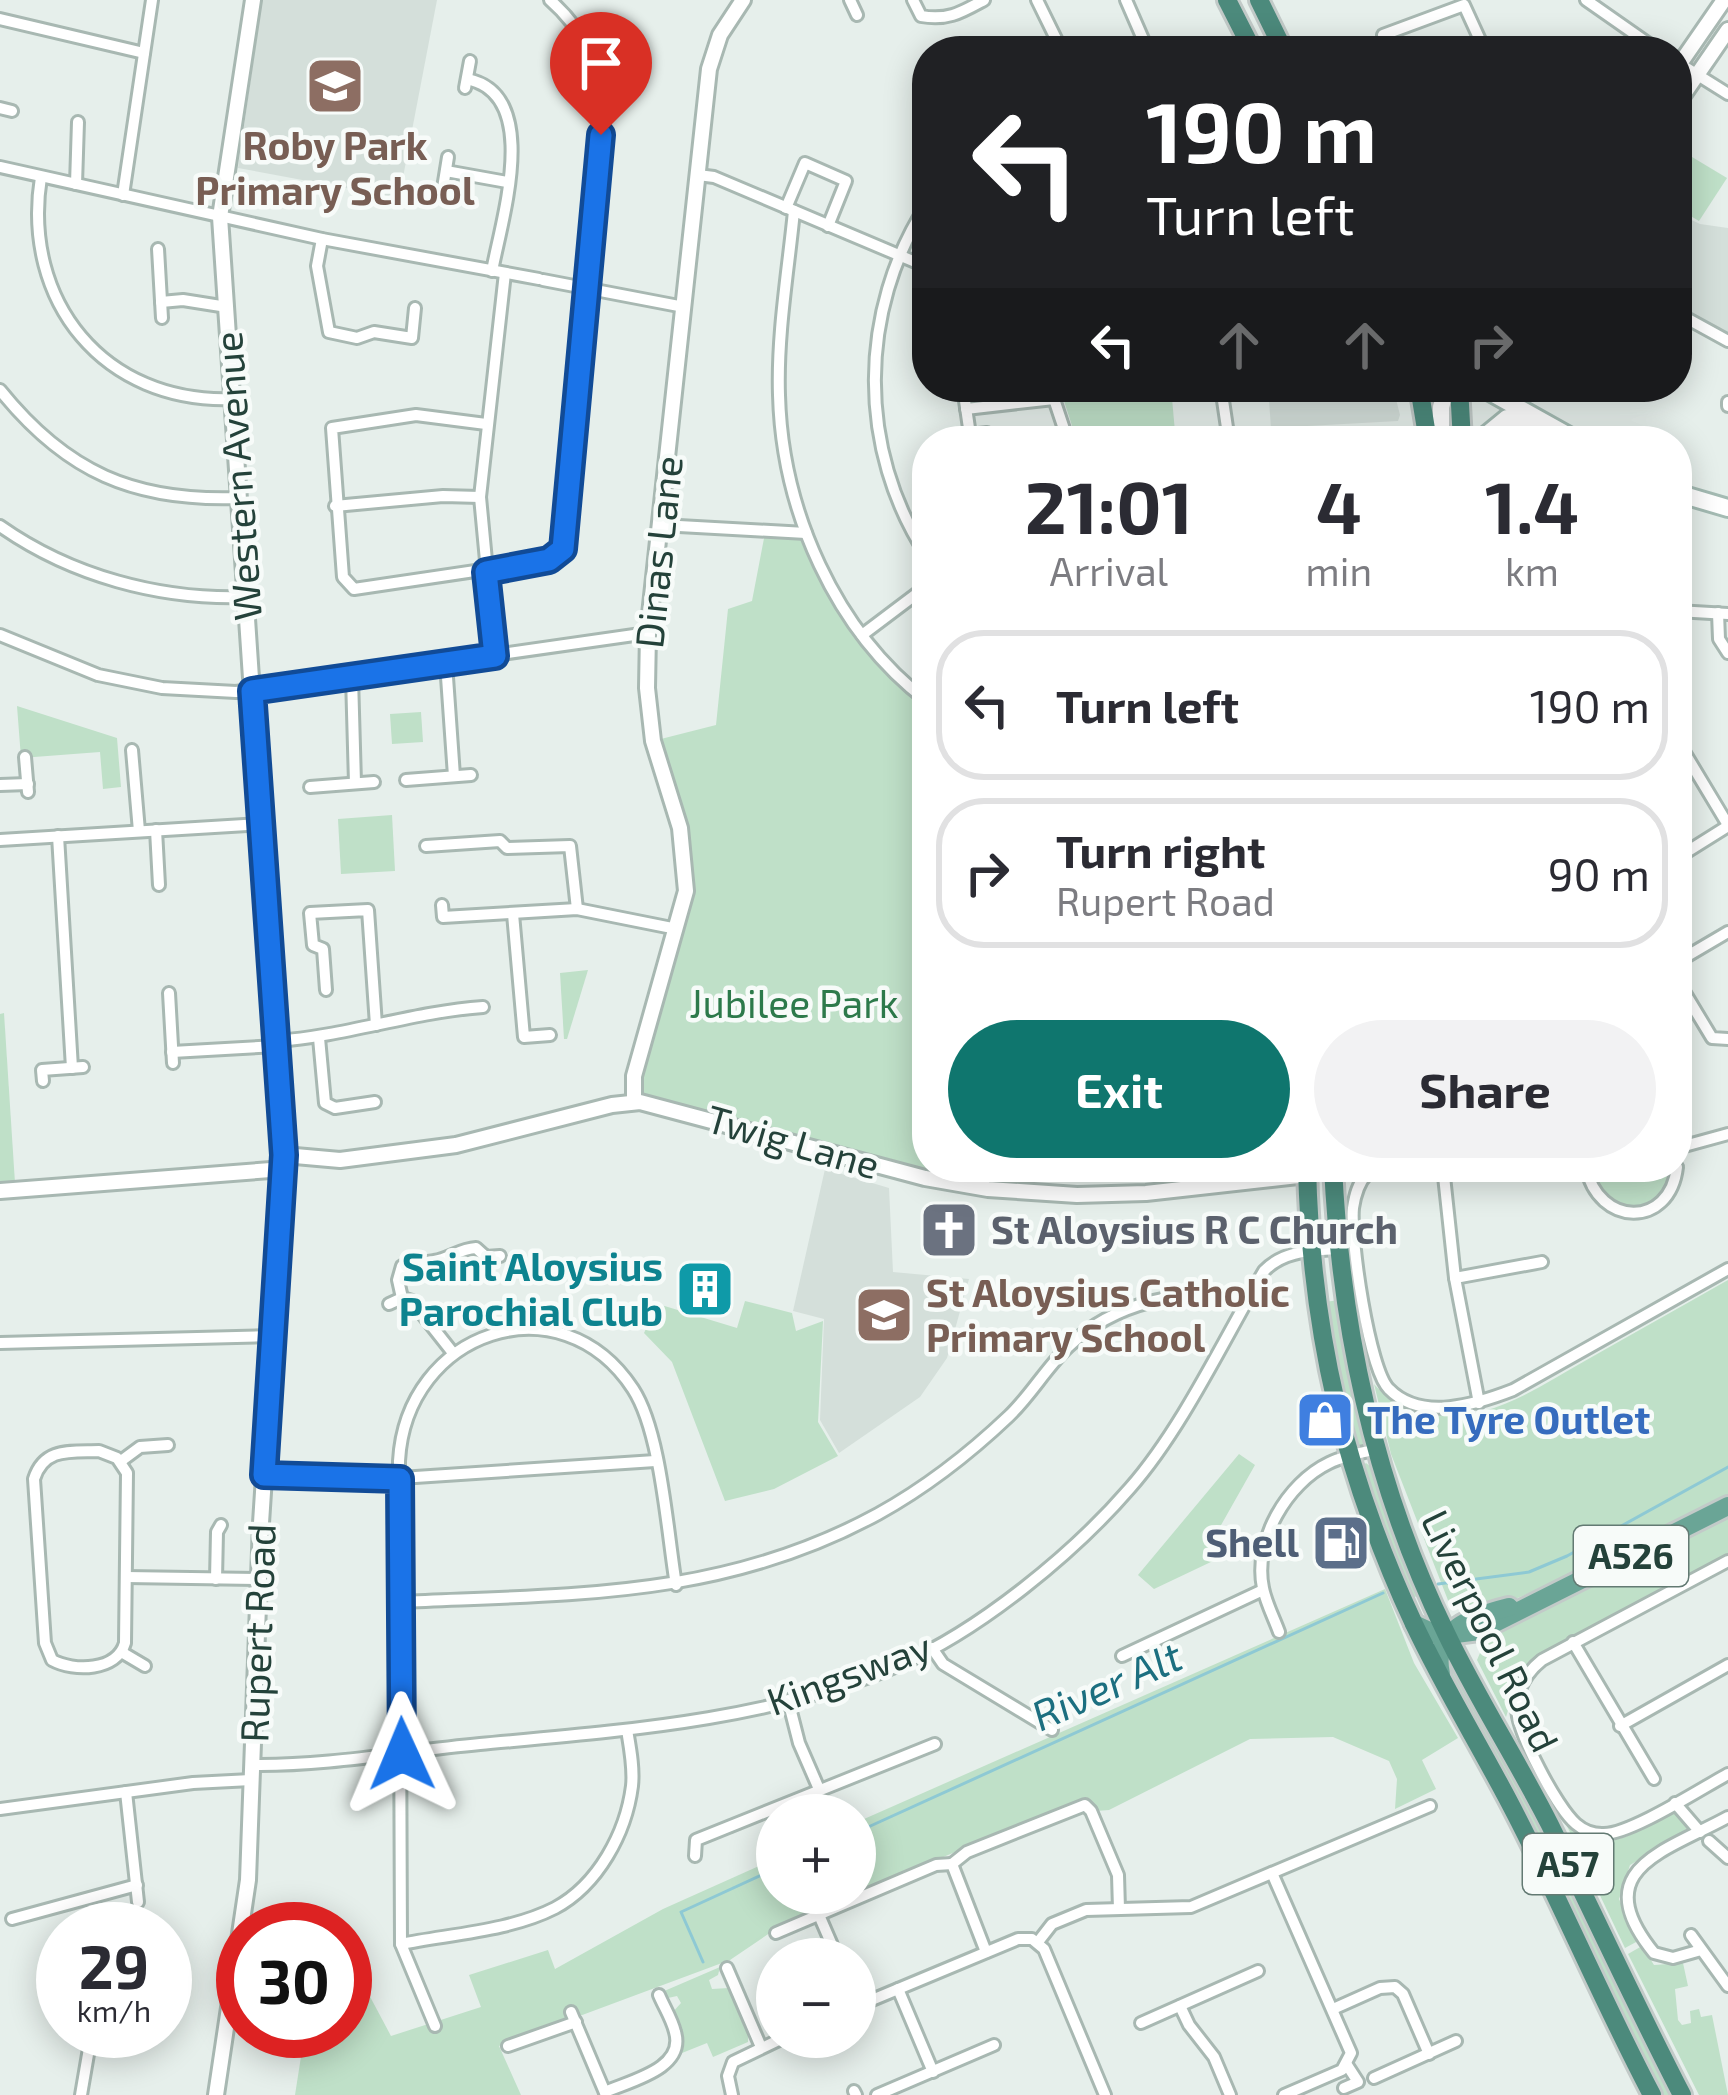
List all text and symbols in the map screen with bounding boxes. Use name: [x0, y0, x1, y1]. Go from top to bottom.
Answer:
pin: [550, 12, 652, 135]
icon: arrive: [568, 30, 634, 96]
school or university icon: Roby Park Primary School: [304, 55, 366, 117]
text: 190 m: [1146, 79, 1377, 180]
icon: left: [948, 84, 1104, 240]
place label: Roby Park Primary School: [195, 121, 475, 214]
text: Turn left: [1146, 181, 1355, 246]
icon: left: [1080, 312, 1146, 378]
icon: ahead: [1206, 312, 1272, 378]
icon: ahead: [1332, 312, 1398, 378]
icon: right: [1458, 312, 1524, 378]
street label: Western Avenue: [203, 330, 270, 622]
street label: Dinas Lane: [624, 453, 691, 650]
text: 21:01: [1025, 462, 1193, 548]
text: 4: [1316, 462, 1362, 548]
text: 1.4: [1485, 462, 1579, 548]
text: Arrival: [1049, 547, 1168, 594]
text: min: [1306, 547, 1372, 594]
text: km: [1505, 547, 1559, 594]
icon: left: [954, 672, 1020, 738]
text: Turn left: [1056, 678, 1239, 732]
text: 190 m: [1530, 678, 1650, 732]
text: Turn right: [1056, 823, 1265, 877]
icon: right: [954, 840, 1020, 906]
text: 90 m: [1548, 846, 1650, 900]
text: Rupert Road: [1056, 877, 1275, 924]
park label: Jubilee Park: [689, 979, 899, 1026]
button: Exit: [948, 1020, 1290, 1158]
button: Share: [1314, 1020, 1656, 1158]
street label: Twig Lane: [702, 1094, 885, 1188]
church icon: St Aloysius R C Church: [918, 1199, 980, 1261]
place label: St Aloysius R C Church: [991, 1205, 1398, 1253]
place label: Saint Aloysius Parochial Club: [399, 1242, 663, 1334]
building icon: Saint Aloysius Parochial Club: [674, 1258, 736, 1320]
place label: St Aloysius Catholic Primary School: [926, 1268, 1290, 1361]
school or university icon: St Aloysius Catholic Primary School: [853, 1284, 915, 1346]
shop icon: The Tyre Outlet: [1294, 1389, 1356, 1451]
place label: The Tyre Outlet: [1367, 1395, 1650, 1443]
street label: Liverpool Road: [1413, 1502, 1570, 1759]
fuel station icon: Shell: [1310, 1512, 1372, 1574]
place label: Shell: [1205, 1518, 1299, 1565]
street label: Rupert Road: [229, 1523, 284, 1743]
road number: A526: [1574, 1526, 1688, 1586]
street label: Kingsway: [760, 1621, 937, 1724]
water label: River Alt: [1023, 1629, 1189, 1739]
position arrow: [339, 1691, 465, 1817]
map controls: [756, 1794, 876, 2058]
button: +: [756, 1794, 876, 1914]
road number: A57: [1523, 1834, 1613, 1894]
speed limit sign: 30: [216, 1902, 372, 2058]
text: 29: [79, 1929, 149, 2001]
button: −: [756, 1938, 876, 2058]
text: km/h: [77, 1992, 151, 2028]

